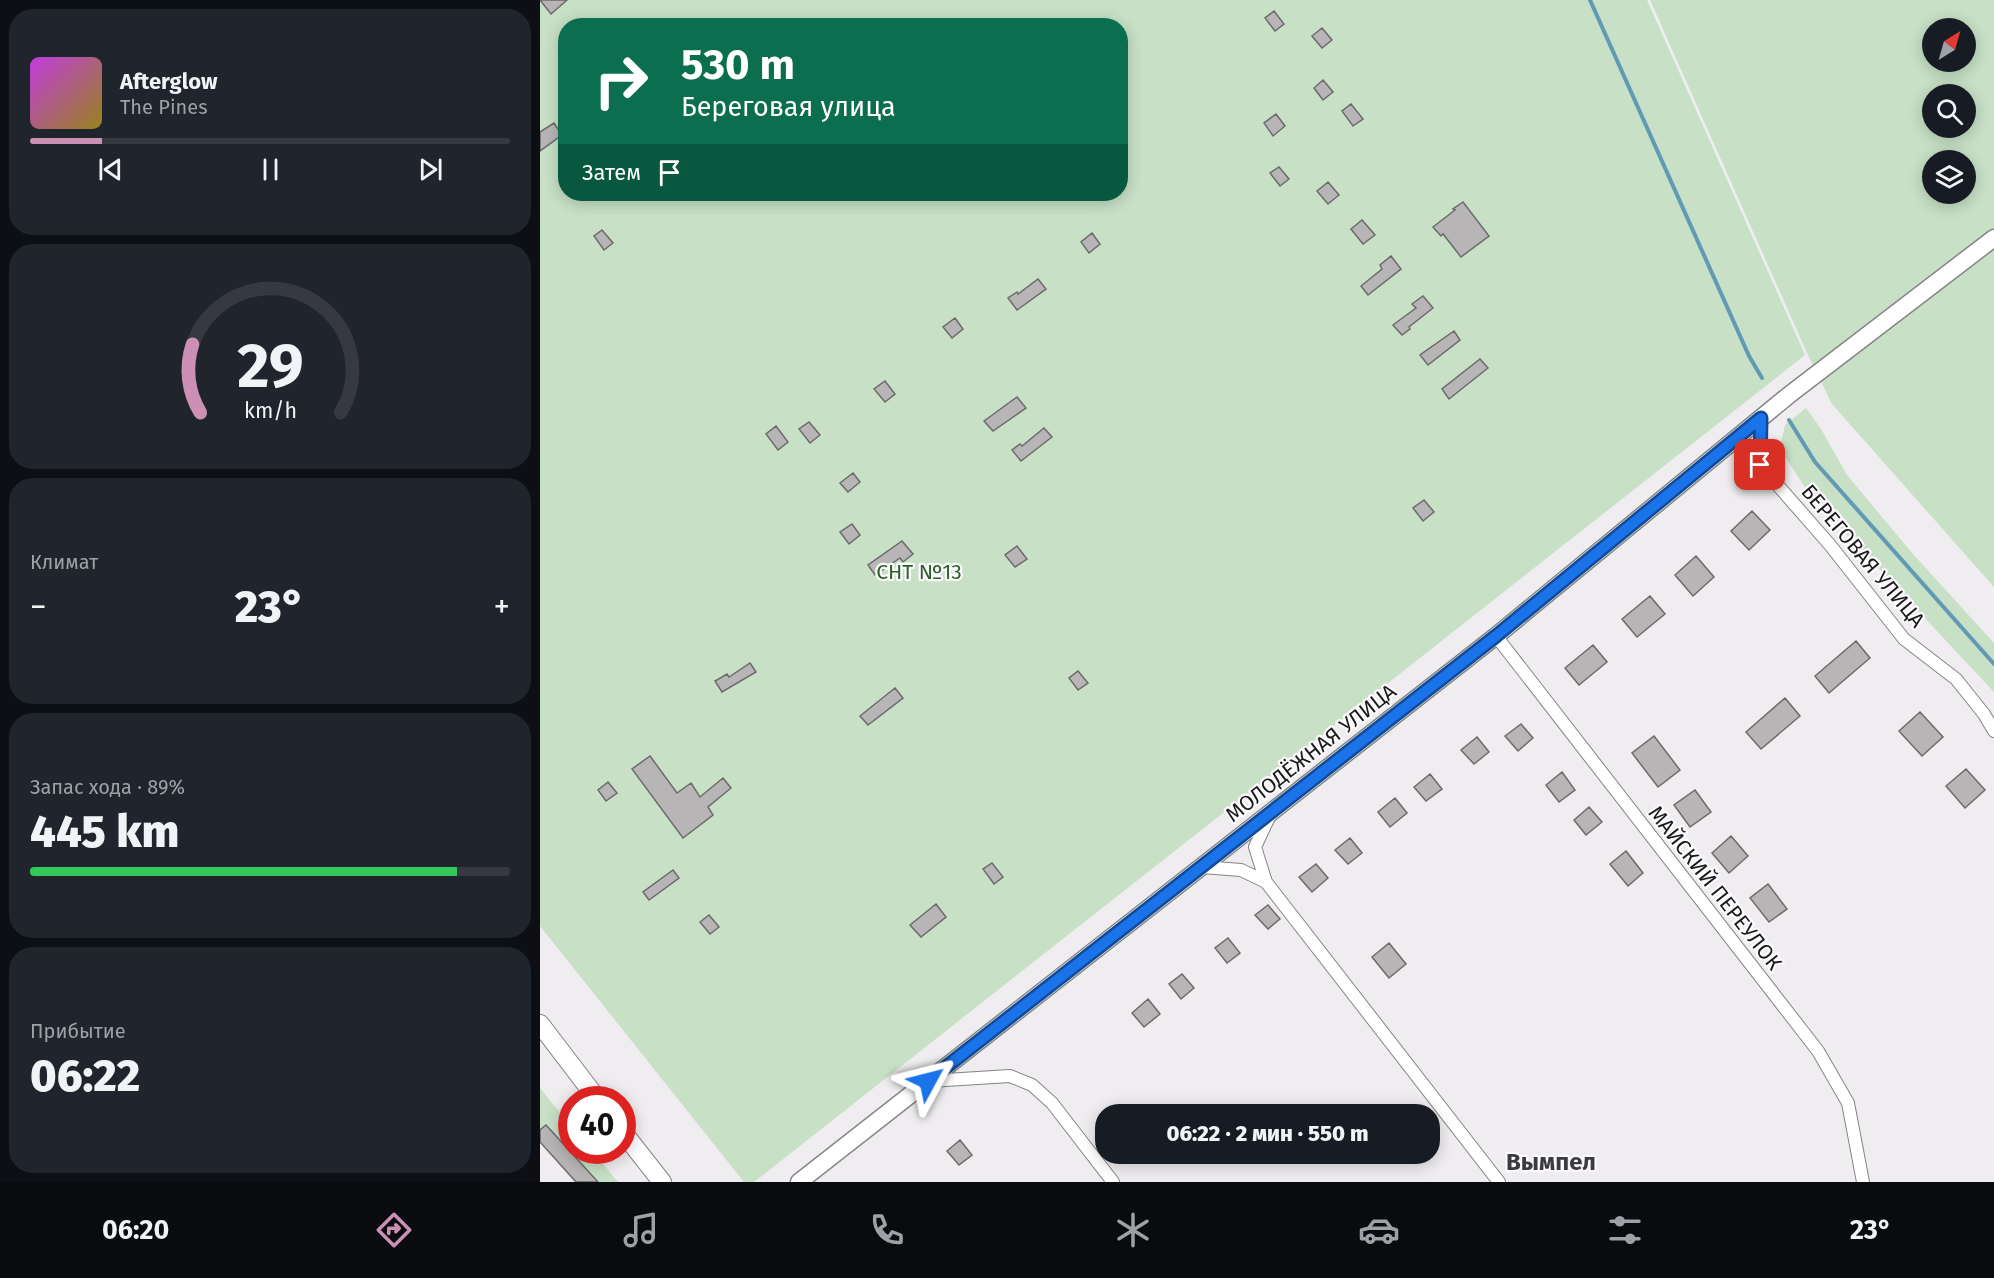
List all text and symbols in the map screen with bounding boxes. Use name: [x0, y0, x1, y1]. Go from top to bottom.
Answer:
north arrow: [1922, 18, 1976, 72]
map controls: [1922, 18, 1976, 204]
text: 530 m: [681, 40, 795, 90]
icon: right: [582, 42, 660, 120]
text: Afterglow: [120, 68, 217, 95]
button: search: [1922, 84, 1976, 138]
text: Береговая улица: [681, 91, 896, 123]
text: The Pines: [120, 95, 207, 119]
button: layers: [1922, 150, 1976, 204]
icon: previous: [94, 153, 127, 186]
icon: pause: [254, 153, 287, 186]
icon: next: [414, 153, 447, 186]
icon: arrive: [653, 156, 686, 189]
text: Затем: [582, 159, 641, 186]
text: 29: [237, 330, 303, 405]
text: km/h: [243, 399, 297, 425]
pin: [1734, 439, 1785, 490]
icon: arrive: [1743, 448, 1776, 481]
street label: БЕРЕГОВАЯ УЛИЦА: [1796, 479, 1930, 633]
text: Климат: [30, 550, 98, 574]
park label: СНТ №13: [876, 559, 962, 585]
text: 23°: [235, 580, 305, 634]
text: −: [30, 587, 47, 627]
text: +: [494, 587, 510, 627]
street label: МОЛОДЁЖНАЯ УЛИЦА: [1221, 678, 1401, 828]
text: Запас хода · 89%: [30, 775, 185, 799]
street label: МАЙСКИЙ ПЕРЕУЛОК: [1643, 801, 1788, 976]
text: 445 km: [30, 805, 179, 859]
text: Прибытие: [30, 1019, 126, 1043]
text: 06:22: [30, 1049, 140, 1103]
position arrow: [896, 1049, 960, 1113]
speed limit sign: 40: [558, 1086, 636, 1164]
text: 06:22 · 2 мин · 550 m: [1166, 1120, 1369, 1147]
district label: Вымпел: [1506, 1148, 1596, 1176]
icon: directions: [373, 1209, 415, 1251]
icon: music: [620, 1209, 662, 1251]
icon: phone: [866, 1209, 908, 1251]
icon: climate: [1112, 1209, 1154, 1251]
icon: car: [1358, 1209, 1400, 1251]
icon: filters: [1604, 1209, 1646, 1251]
text: 06:20: [102, 1214, 169, 1246]
text: 23°: [1850, 1214, 1892, 1246]

